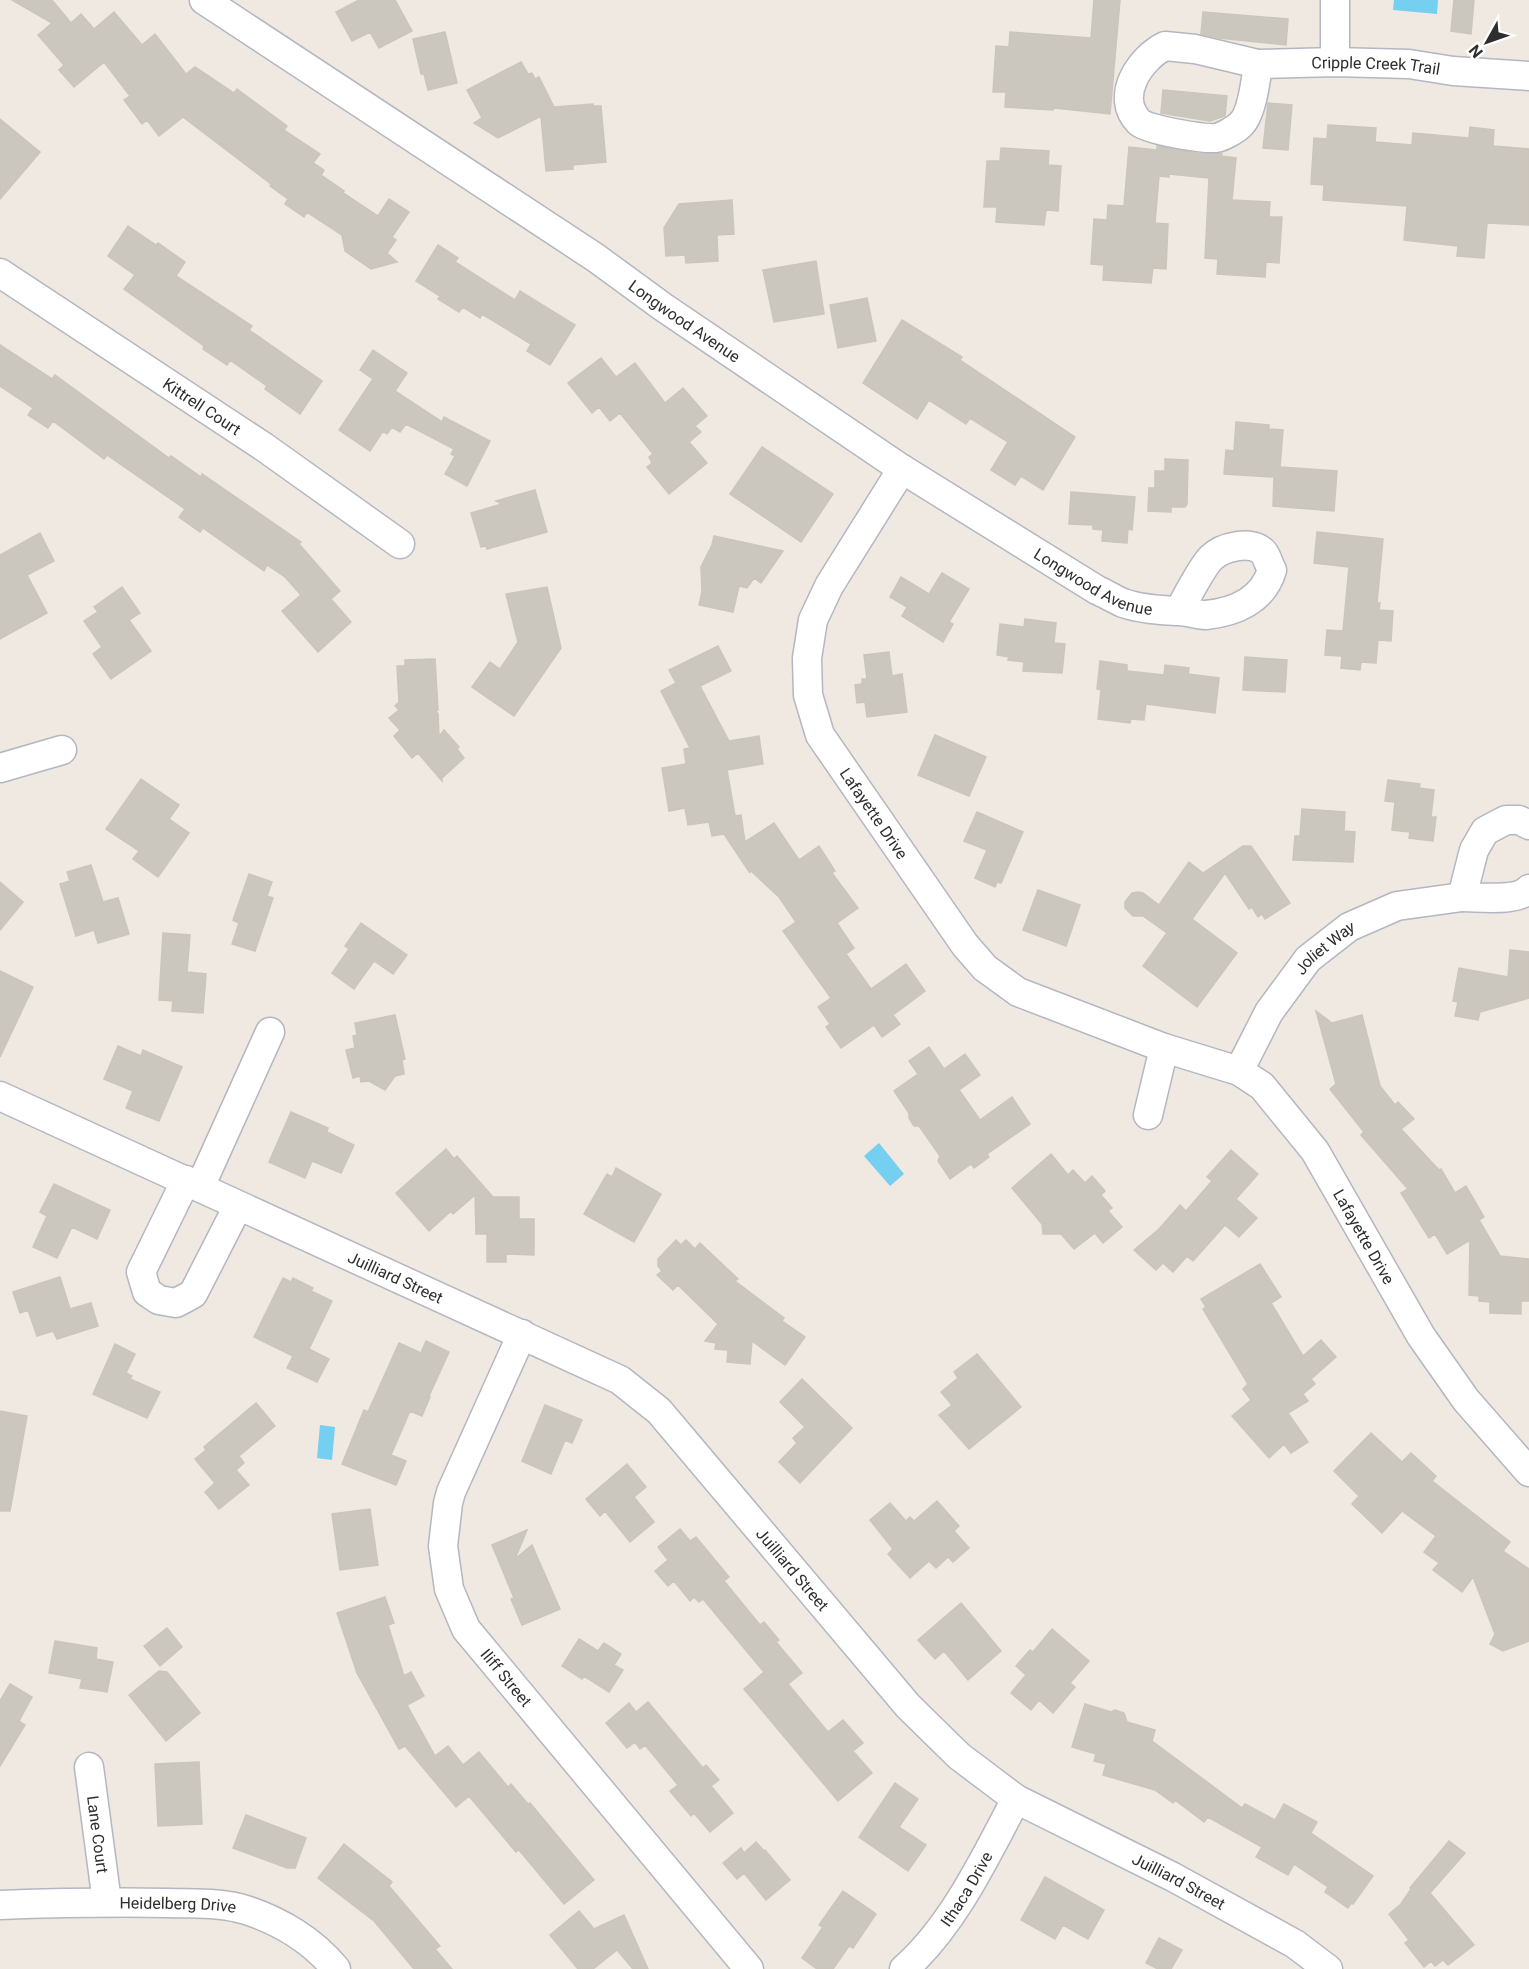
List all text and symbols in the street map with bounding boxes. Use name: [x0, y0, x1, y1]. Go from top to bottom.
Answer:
north arrow: [1457, 12, 1517, 72]
text: N: [1465, 41, 1487, 62]
street label: Cripple Creek Trail: [1311, 52, 1442, 78]
street label: Longwood Avenue: [625, 276, 744, 366]
street label: Kittrell Court: [160, 374, 245, 439]
street label: Longwood Avenue: [1031, 544, 1154, 619]
street label: Lafayette Drive: [836, 764, 912, 863]
street label: Joliet Way: [1290, 916, 1358, 978]
street label: Lafayette Drive: [1329, 1186, 1399, 1287]
street label: Juilliard Street: [345, 1247, 446, 1307]
street label: Juilliard Street: [752, 1524, 833, 1615]
street label: Iliff Street: [477, 1645, 536, 1710]
street label: Lane Court: [83, 1794, 113, 1874]
street label: Ithaca Drive: [936, 1848, 996, 1930]
street label: Juilliard Street: [1129, 1849, 1229, 1913]
street label: Heidelberg Drive: [119, 1893, 238, 1917]

